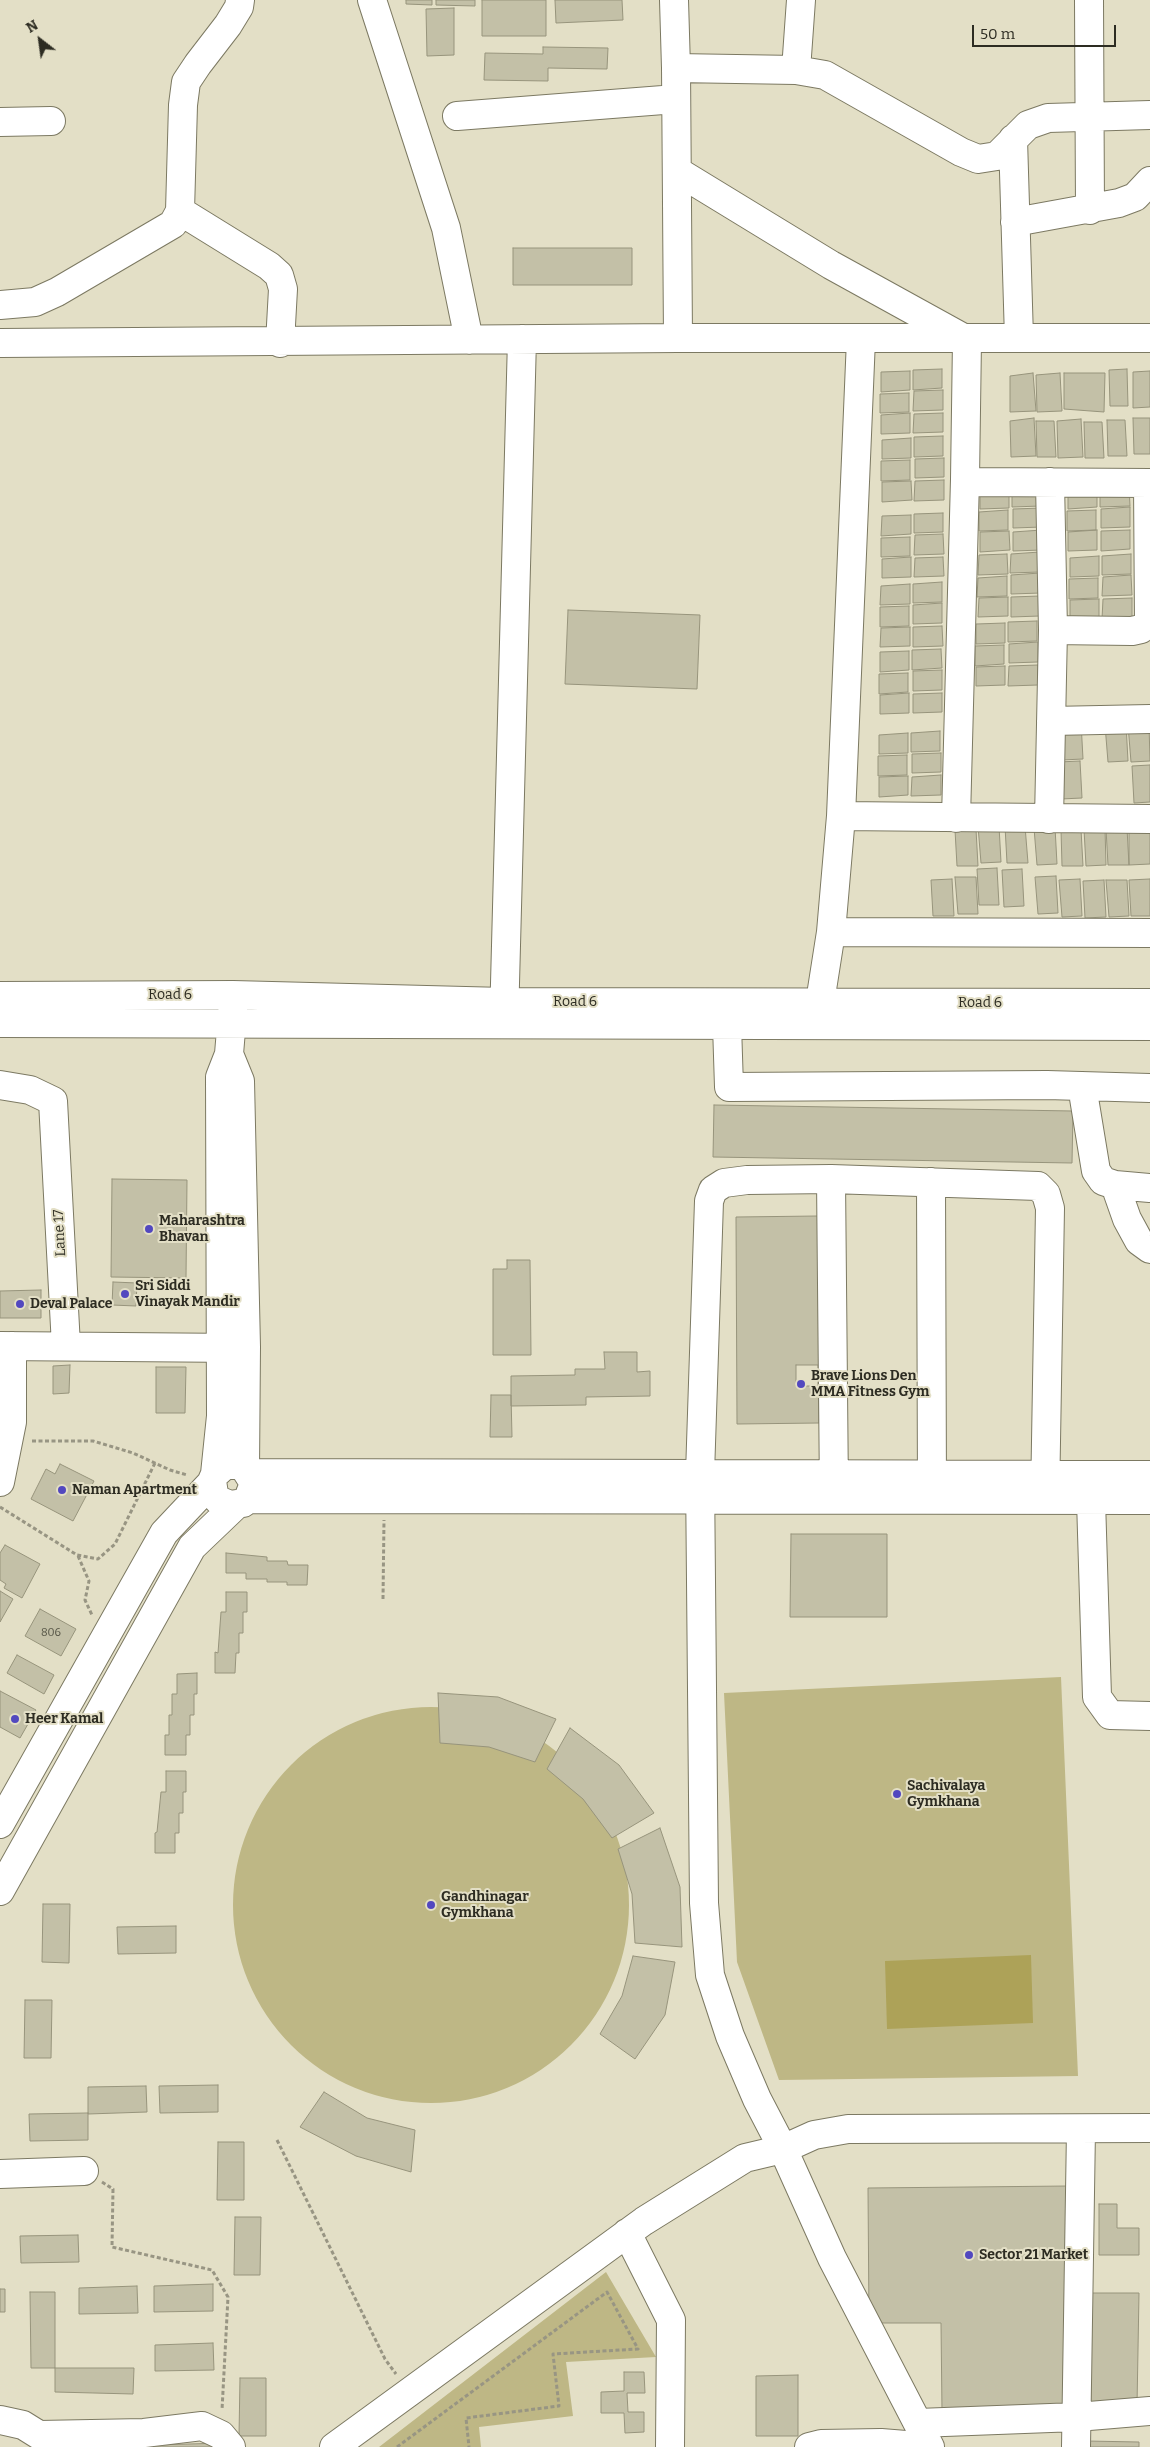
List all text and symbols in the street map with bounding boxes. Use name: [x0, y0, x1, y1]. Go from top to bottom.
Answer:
north arrow: [15, 15, 65, 65]
scale bar: [975, 15, 1119, 47]
text: N: [23, 17, 41, 37]
text: 50 m: [980, 25, 1015, 43]
street label: Road 6: [148, 987, 192, 1003]
street label: Road 6: [553, 994, 597, 1010]
street label: Road 6: [958, 995, 1002, 1011]
street label: Lane 17: [50, 1209, 70, 1257]
place label: Maharashtra Bhavan: [159, 1213, 245, 1246]
marker: Maharashtra Bhavan: [143, 1223, 155, 1235]
place label: Sri Siddi Vinayak Mandir: [135, 1278, 240, 1310]
marker: Sri Siddi Vinayak Mandir: [119, 1288, 131, 1300]
place label: Deval Palace: [30, 1296, 112, 1312]
marker: Deval Palace: [14, 1298, 26, 1310]
place label: Brave Lions Den MMA Fitness Gym: [811, 1368, 929, 1400]
marker: Brave Lions Den MMA Fitness Gym: [795, 1378, 807, 1390]
place label: Naman Apartment: [72, 1482, 197, 1498]
marker: Naman Apartment: [56, 1484, 68, 1496]
house number: 806: [41, 1626, 61, 1640]
place label: Heer Kamal: [25, 1711, 103, 1727]
marker: Heer Kamal: [9, 1713, 21, 1725]
place label: Sachivalaya Gymkhana: [907, 1778, 985, 1810]
marker: Sachivalaya Gymkhana: [891, 1788, 903, 1800]
place label: Gandhinagar Gymkhana: [441, 1889, 529, 1921]
marker: Gandhinagar Gymkhana: [425, 1899, 437, 1911]
place label: Sector 21 Market: [979, 2247, 1088, 2263]
marker: Sector 21 Market: [963, 2249, 975, 2261]

